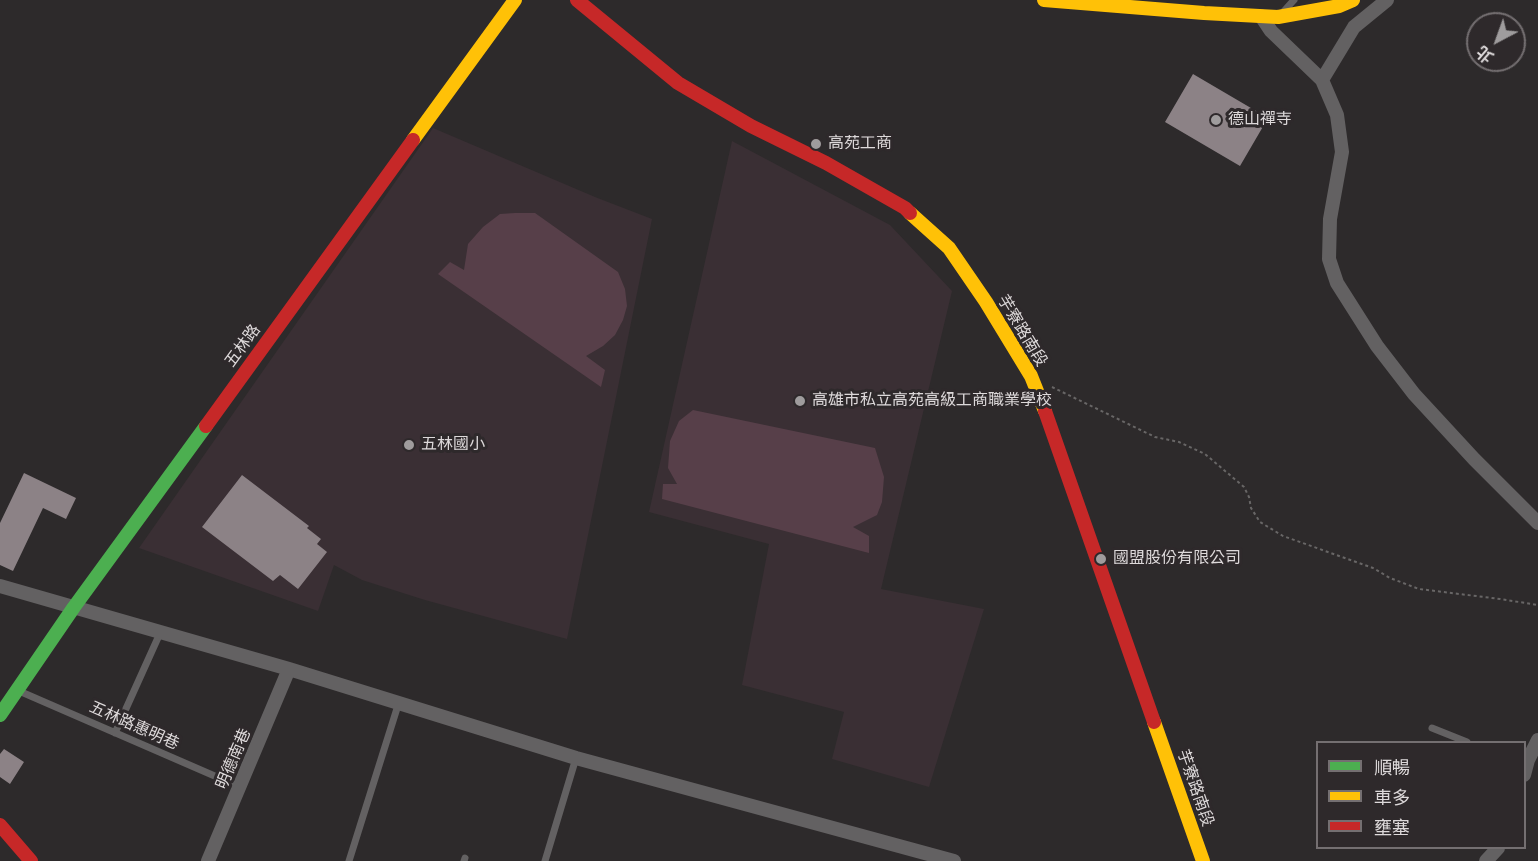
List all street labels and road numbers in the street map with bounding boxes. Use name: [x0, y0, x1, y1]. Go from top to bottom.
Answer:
street label: 芋寮路南段: [993, 292, 1051, 370]
street label: 五林路: [221, 321, 265, 371]
street label: 五林路惠明巷: [86, 698, 182, 754]
street label: 明德南巷: [213, 726, 255, 792]
street label: 芋寮路南段: [1173, 747, 1217, 829]

